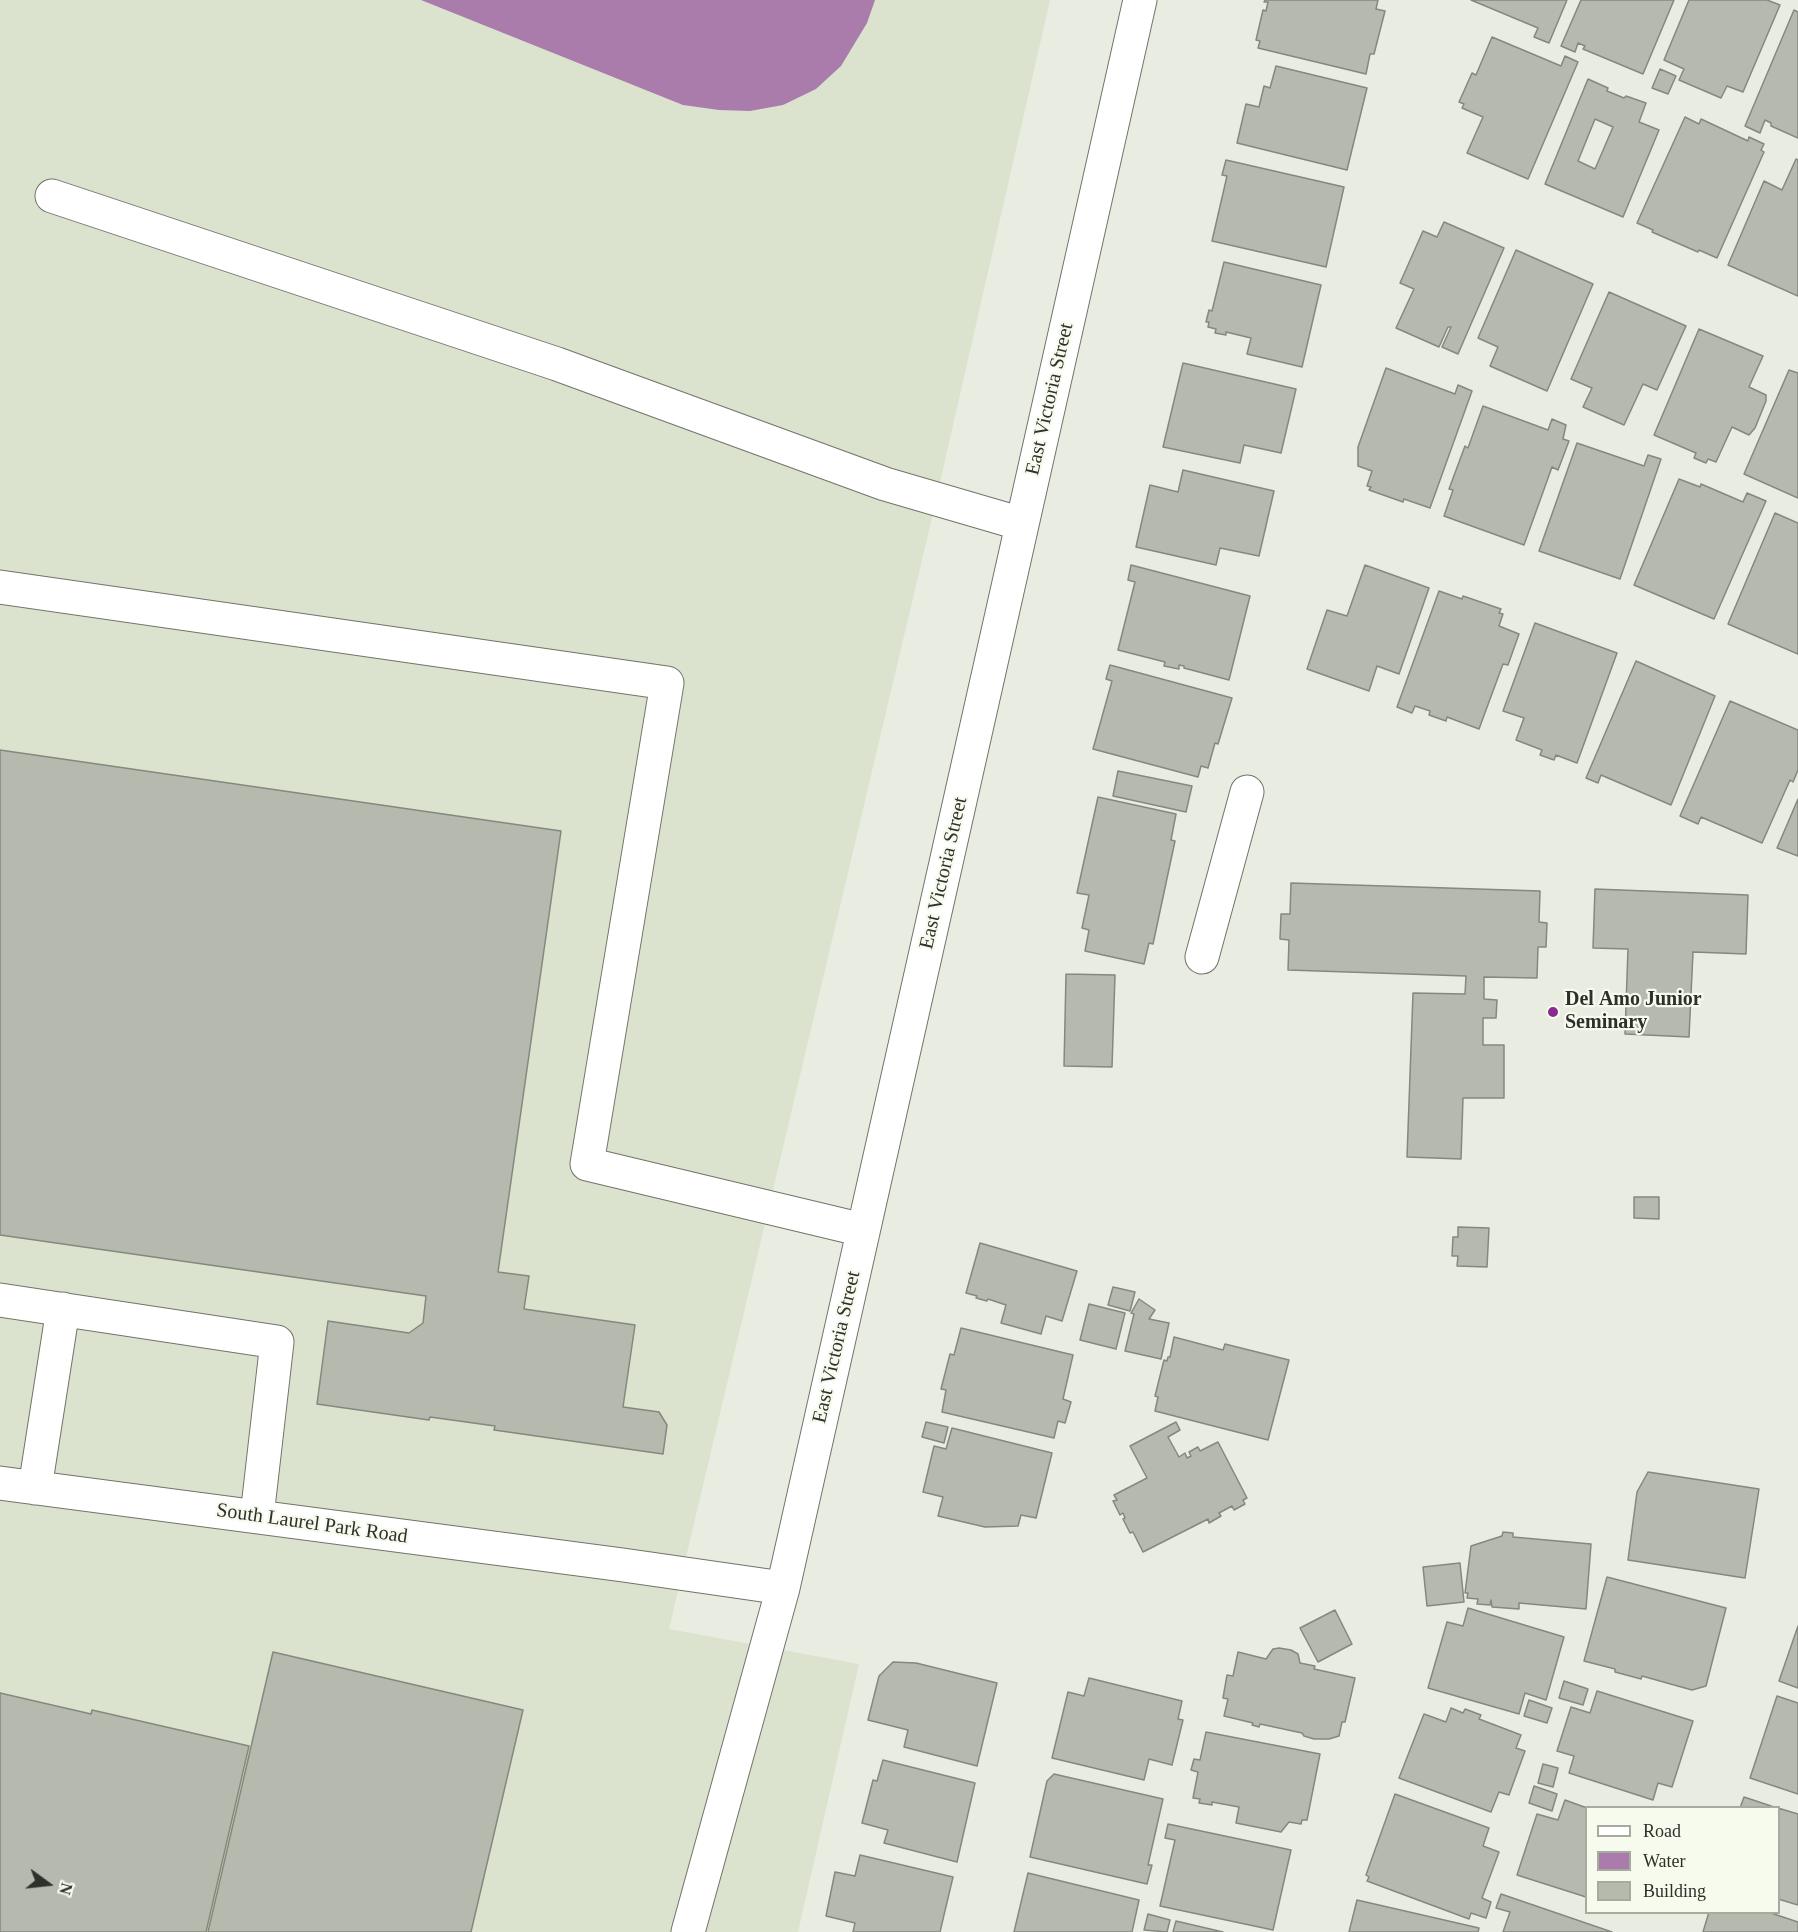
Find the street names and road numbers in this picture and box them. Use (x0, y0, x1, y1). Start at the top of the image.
street label: East Victoria Street (1021, 321, 1079, 477)
street label: East Victoria Street (915, 795, 973, 951)
street label: East Victoria Street (808, 1269, 866, 1425)
street label: South Laurel Park Road (215, 1499, 409, 1549)

